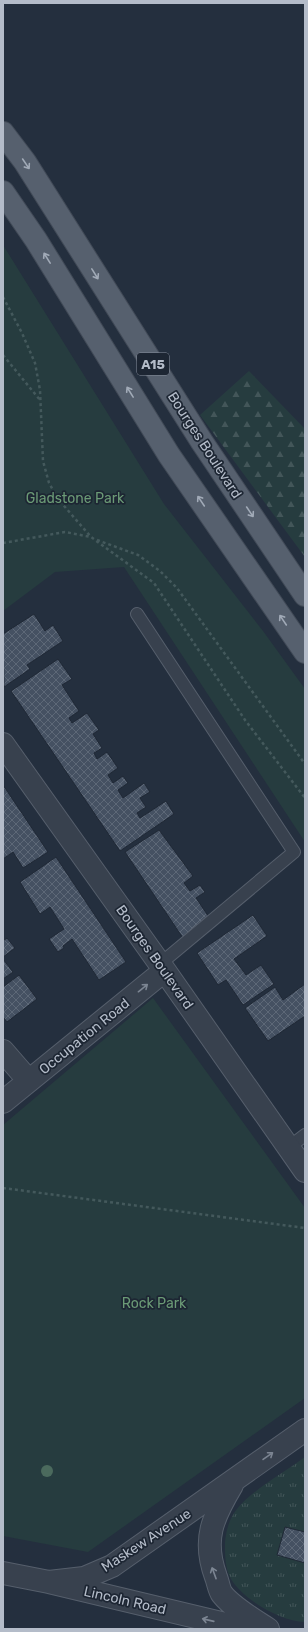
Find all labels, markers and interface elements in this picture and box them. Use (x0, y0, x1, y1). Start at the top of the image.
one-way arrow (22, 158, 30, 170)
one-way arrow (43, 252, 51, 264)
one-way arrow (92, 268, 100, 280)
road number: A15 (137, 353, 169, 375)
one-way arrow (126, 386, 134, 398)
street label: Bourges Boulevard (164, 389, 245, 502)
park label: Gladstone Park (26, 490, 125, 507)
one-way arrow (197, 496, 205, 507)
one-way arrow (245, 507, 254, 518)
one-way arrow (278, 614, 286, 626)
street label: Bourges Boulevard (112, 902, 197, 1013)
one-way arrow (138, 984, 149, 992)
street label: Occupation Road (36, 995, 133, 1078)
park label: Rock Park (122, 1295, 187, 1312)
one-way arrow (262, 1452, 273, 1460)
street label: Maskew Avenue (98, 1505, 194, 1576)
one-way arrow (210, 1567, 218, 1579)
street label: Lincoln Road (82, 1583, 168, 1618)
one-way arrow (202, 1616, 215, 1623)

